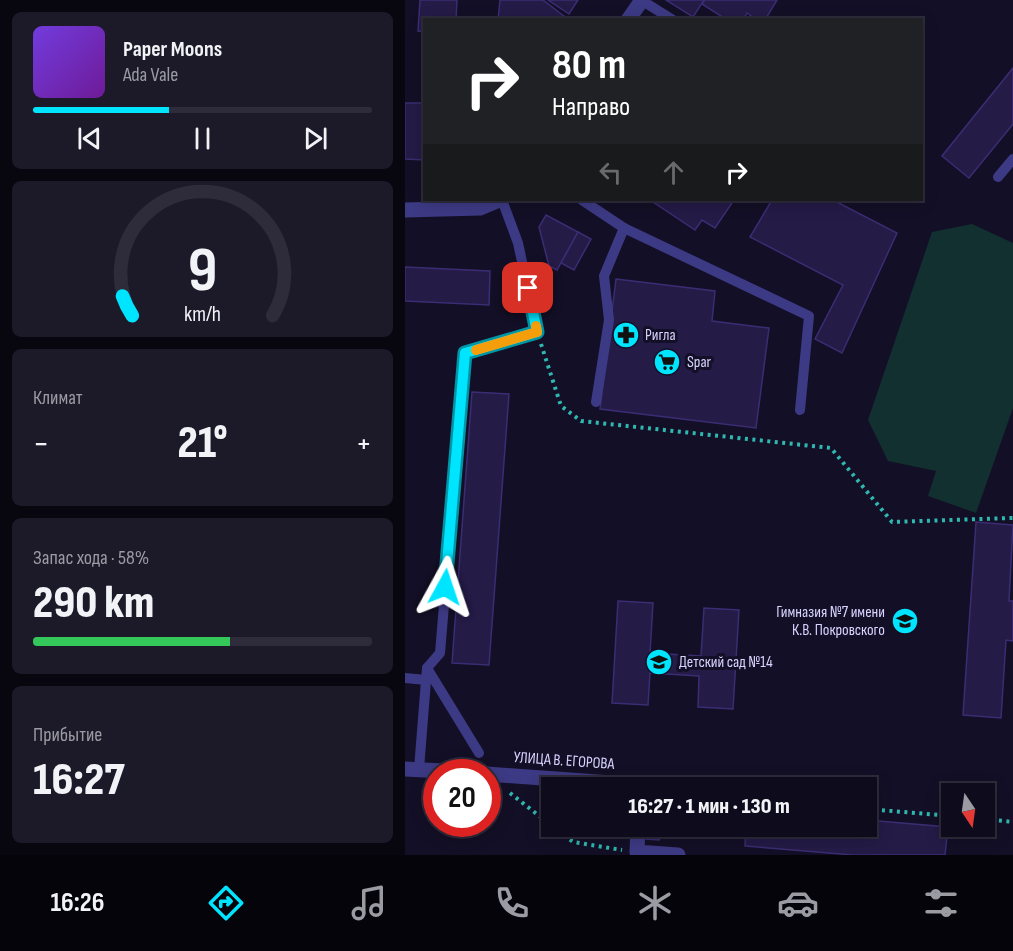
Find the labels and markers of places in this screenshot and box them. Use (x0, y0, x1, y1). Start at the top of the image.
pin (502, 262, 553, 313)
pharmacy icon: Ригла (611, 320, 641, 350)
place label: Ригла (645, 326, 676, 345)
supermarket icon: Spar (652, 347, 682, 377)
place label: Spar (687, 353, 712, 372)
place label: Гимназия №7 имени К.В. Покровского (776, 603, 885, 640)
school or university icon: Гимназия №7 имени К.В. Покровского (890, 606, 920, 636)
school or university icon: Детский сад №14 (644, 647, 674, 677)
place label: Детский сад №14 (679, 653, 773, 672)

